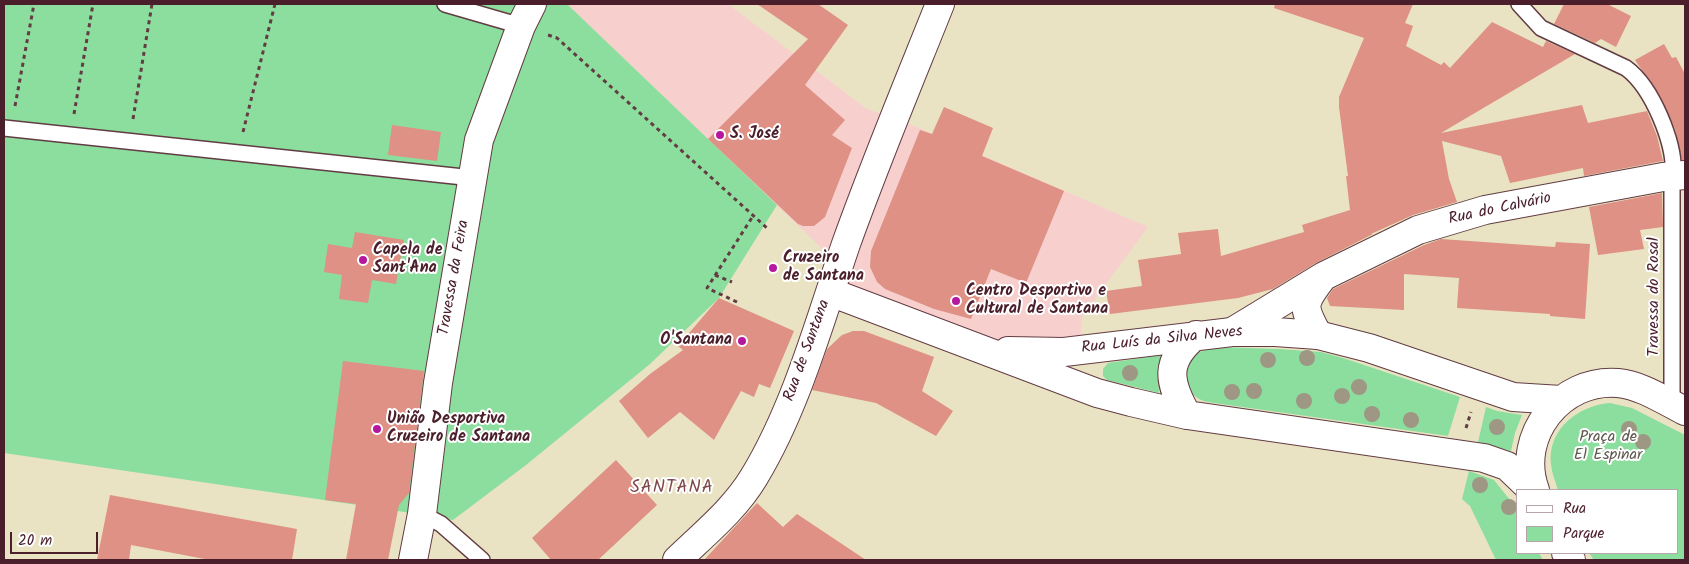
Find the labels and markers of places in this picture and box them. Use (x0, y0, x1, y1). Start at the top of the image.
place label: S. José (730, 125, 779, 145)
marker: S. José (714, 129, 726, 141)
place label: Capela de Sant'Ana (373, 241, 442, 279)
place label: Cruzeiro de Santana (783, 249, 864, 287)
marker: Capela de Sant'Ana (357, 254, 369, 266)
marker: Cruzeiro de Santana (767, 262, 779, 274)
place label: Centro Desportivo e Cultural de Santana (966, 282, 1108, 320)
marker: Centro Desportivo e Cultural de Santana (950, 295, 962, 307)
place label: O'Santana (660, 331, 732, 351)
marker: O'Santana (736, 335, 748, 347)
place label: União Desportiva Cruzeiro de Santana (387, 410, 530, 448)
marker: União Desportiva Cruzeiro de Santana (371, 423, 383, 435)

